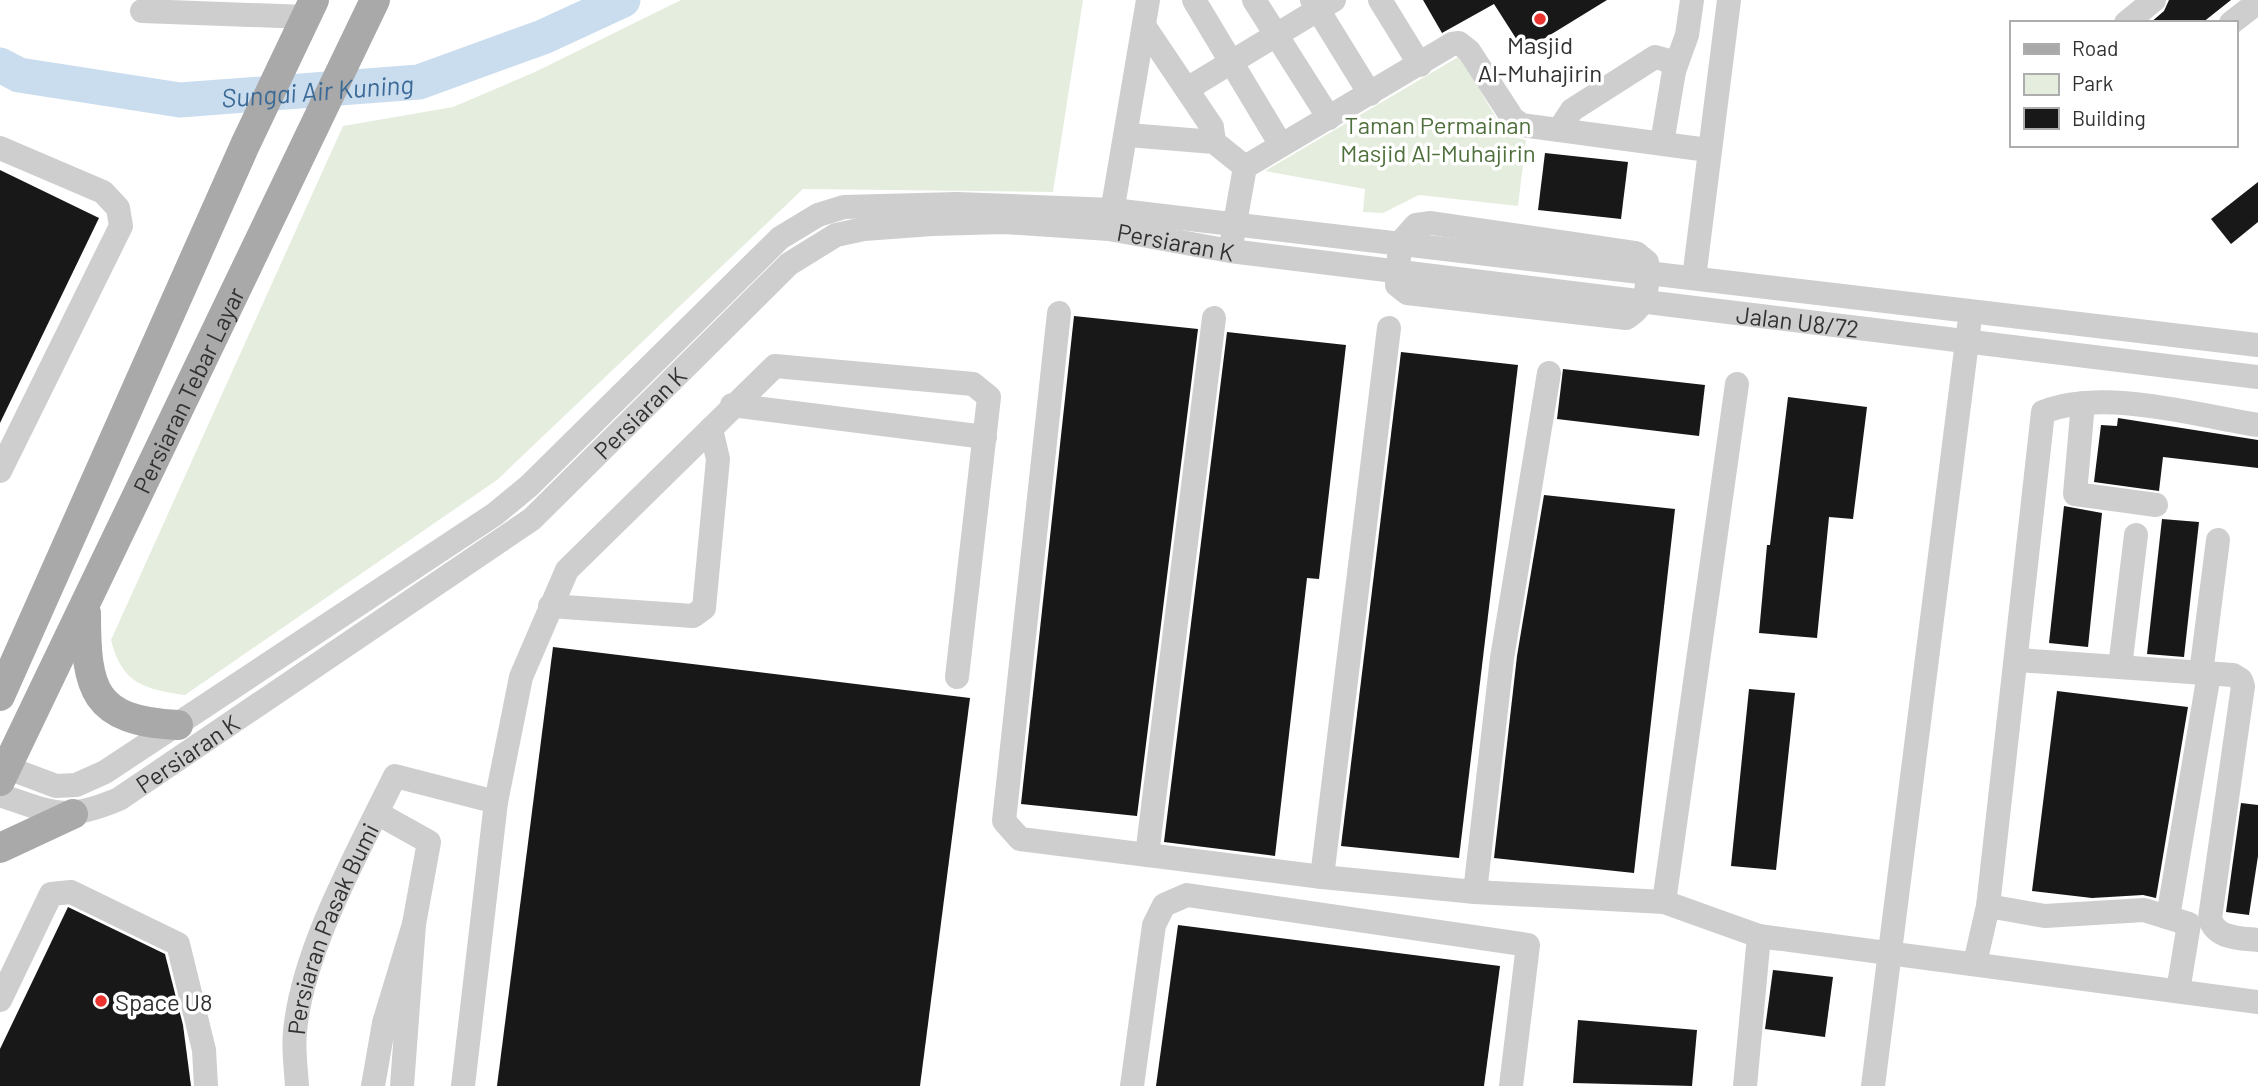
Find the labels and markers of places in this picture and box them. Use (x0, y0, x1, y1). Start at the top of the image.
marker: Masjid Al-Muhajirin (1532, 11, 1548, 27)
place label: Masjid Al-Muhajirin (1478, 30, 1602, 87)
place label: Space U8 (115, 987, 213, 1016)
marker: Space U8 (93, 993, 109, 1009)

